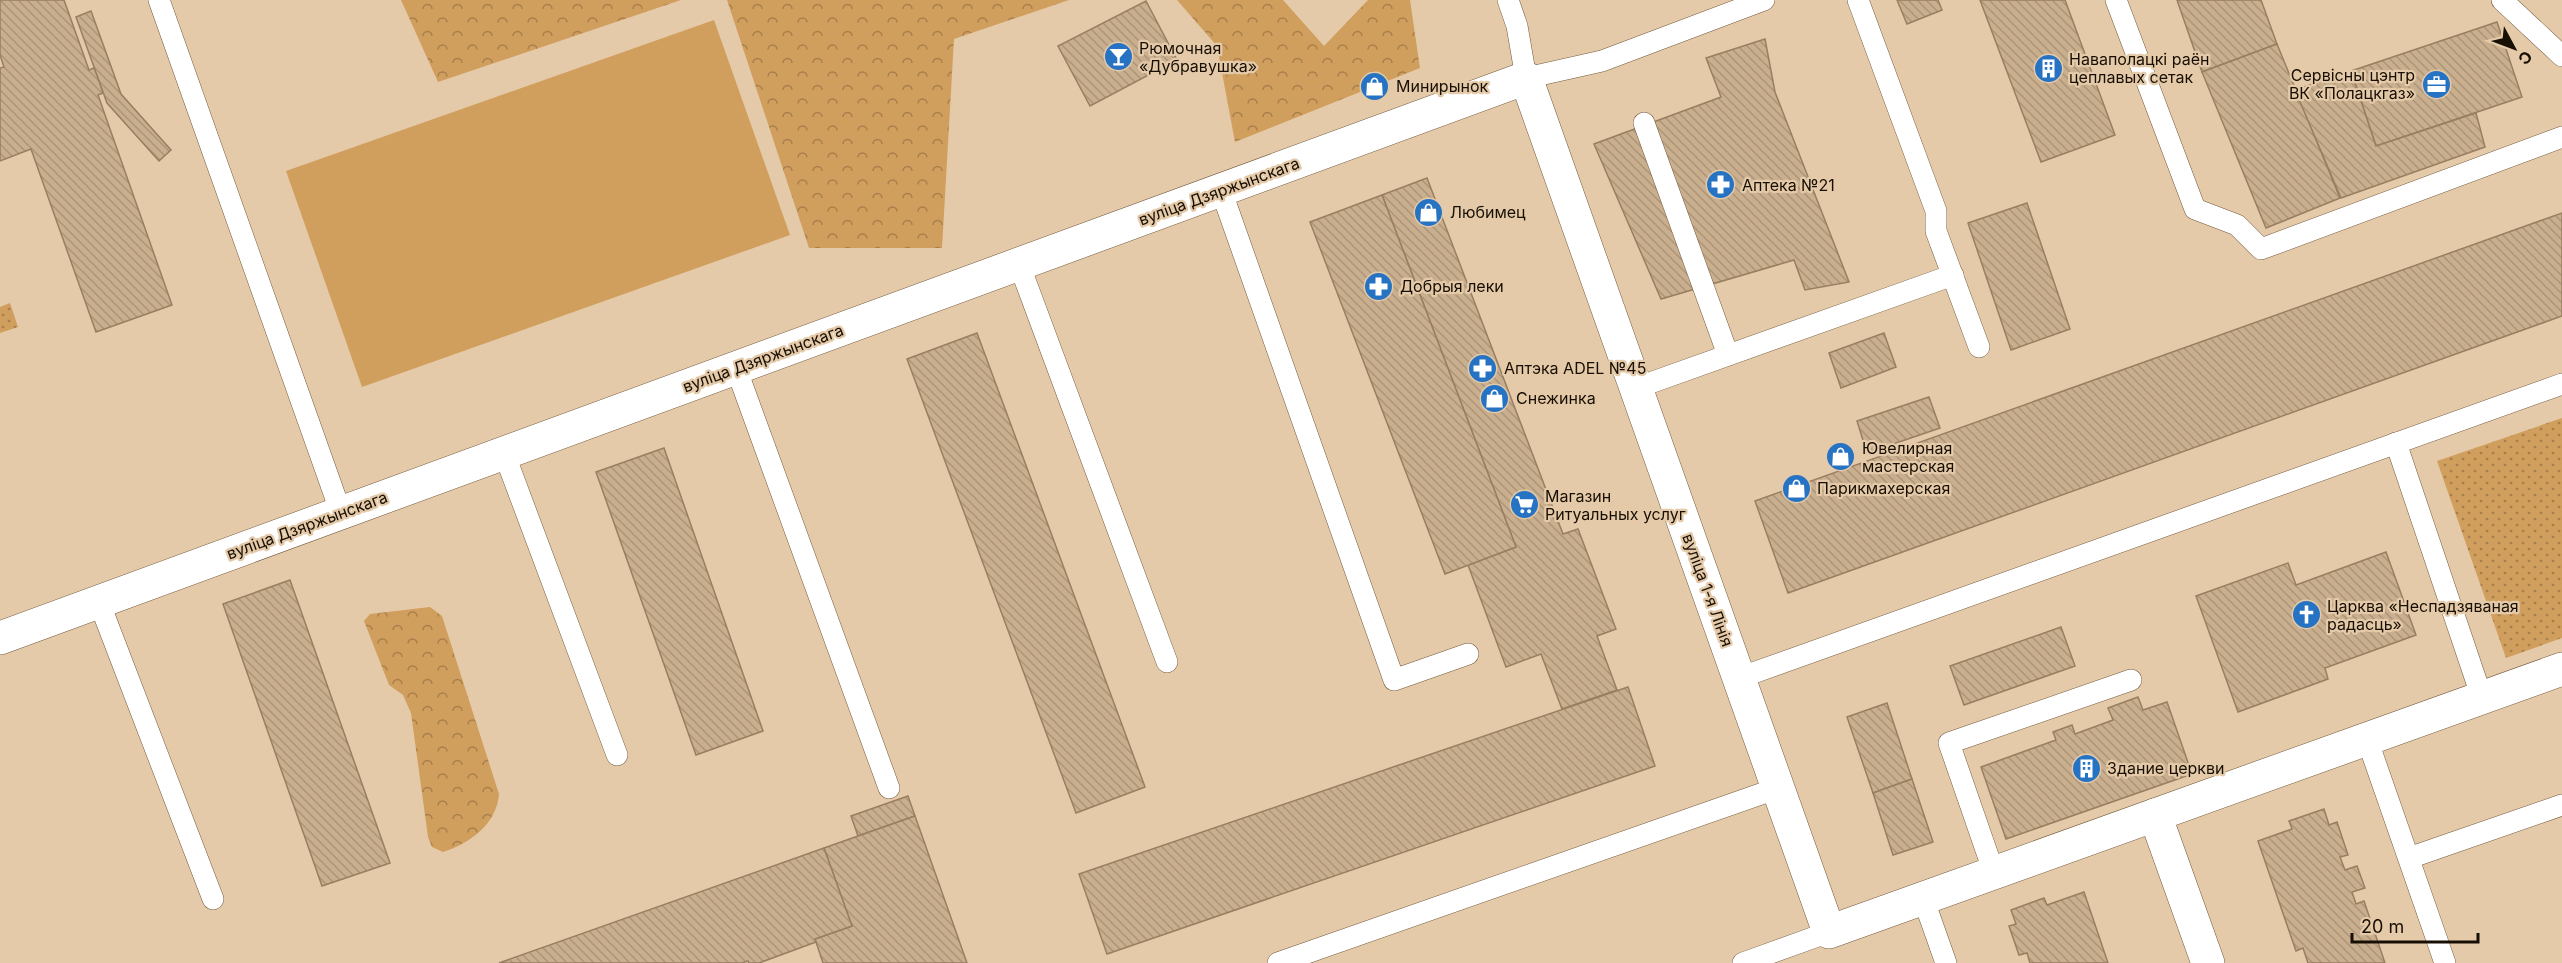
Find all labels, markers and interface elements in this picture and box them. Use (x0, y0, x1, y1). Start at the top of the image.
north arrow (2484, 18, 2544, 78)
place label: Рюмочная «Дубравушка» (1139, 38, 1257, 76)
bar icon: Рюмочная «Дубравушка» (1102, 41, 1134, 73)
text: С (2514, 47, 2537, 69)
place label: Наваполацкі раён цеплавых сетак (2069, 49, 2209, 87)
building icon: Наваполацкі раён цеплавых сетак (2032, 52, 2064, 84)
place label: Сервісны цэнтр ВК «Полацкгаз» (2289, 65, 2415, 103)
office icon: Сервісны цэнтр ВК «Полацкгаз» (2420, 68, 2452, 100)
shop icon: Минирынок (1359, 70, 1391, 102)
place label: Минирынок (1396, 76, 1488, 96)
street label: вуліца Дзяржынскага (1136, 153, 1302, 229)
pharmacy icon: Аптека №21 (1705, 169, 1737, 201)
place label: Аптека №21 (1742, 175, 1835, 195)
shop icon: Любимец (1413, 196, 1445, 228)
place label: Любимец (1450, 202, 1526, 222)
pharmacy icon: Добрыя леки (1363, 270, 1395, 302)
place label: Добрыя леки (1400, 276, 1504, 296)
street label: вуліца Дзяржынскага (680, 320, 846, 396)
pharmacy icon: Аптэка ADEL №45 (1467, 352, 1499, 384)
place label: Аптэка ADEL №45 (1504, 358, 1646, 378)
shop icon: Снежинка (1479, 382, 1511, 414)
place label: Снежинка (1516, 388, 1596, 408)
place label: Ювелирная мастерская (1862, 438, 1954, 476)
shop icon: Ювелирная мастерская (1825, 441, 1857, 473)
shop icon: Парикмахерская (1780, 472, 1812, 504)
place label: Парикмахерская (1817, 478, 1950, 498)
place label: Магазин Ритуальных услуг (1545, 486, 1686, 524)
street label: вуліца Дзяржынскага (224, 487, 390, 563)
supermarket icon: Магазин Ритуальных услуг (1508, 489, 1540, 521)
street label: вуліца 1-я Лінія (1678, 531, 1738, 649)
place label: Царква «Неспадзяваная радасць» (2327, 596, 2519, 634)
church icon: Царква «Неспадзяваная радасць» (2290, 599, 2322, 631)
building icon: Здание церкви (2070, 752, 2102, 784)
place label: Здание церкви (2107, 758, 2225, 778)
scale bar (2352, 906, 2478, 944)
text: 20 m (2361, 916, 2404, 937)

